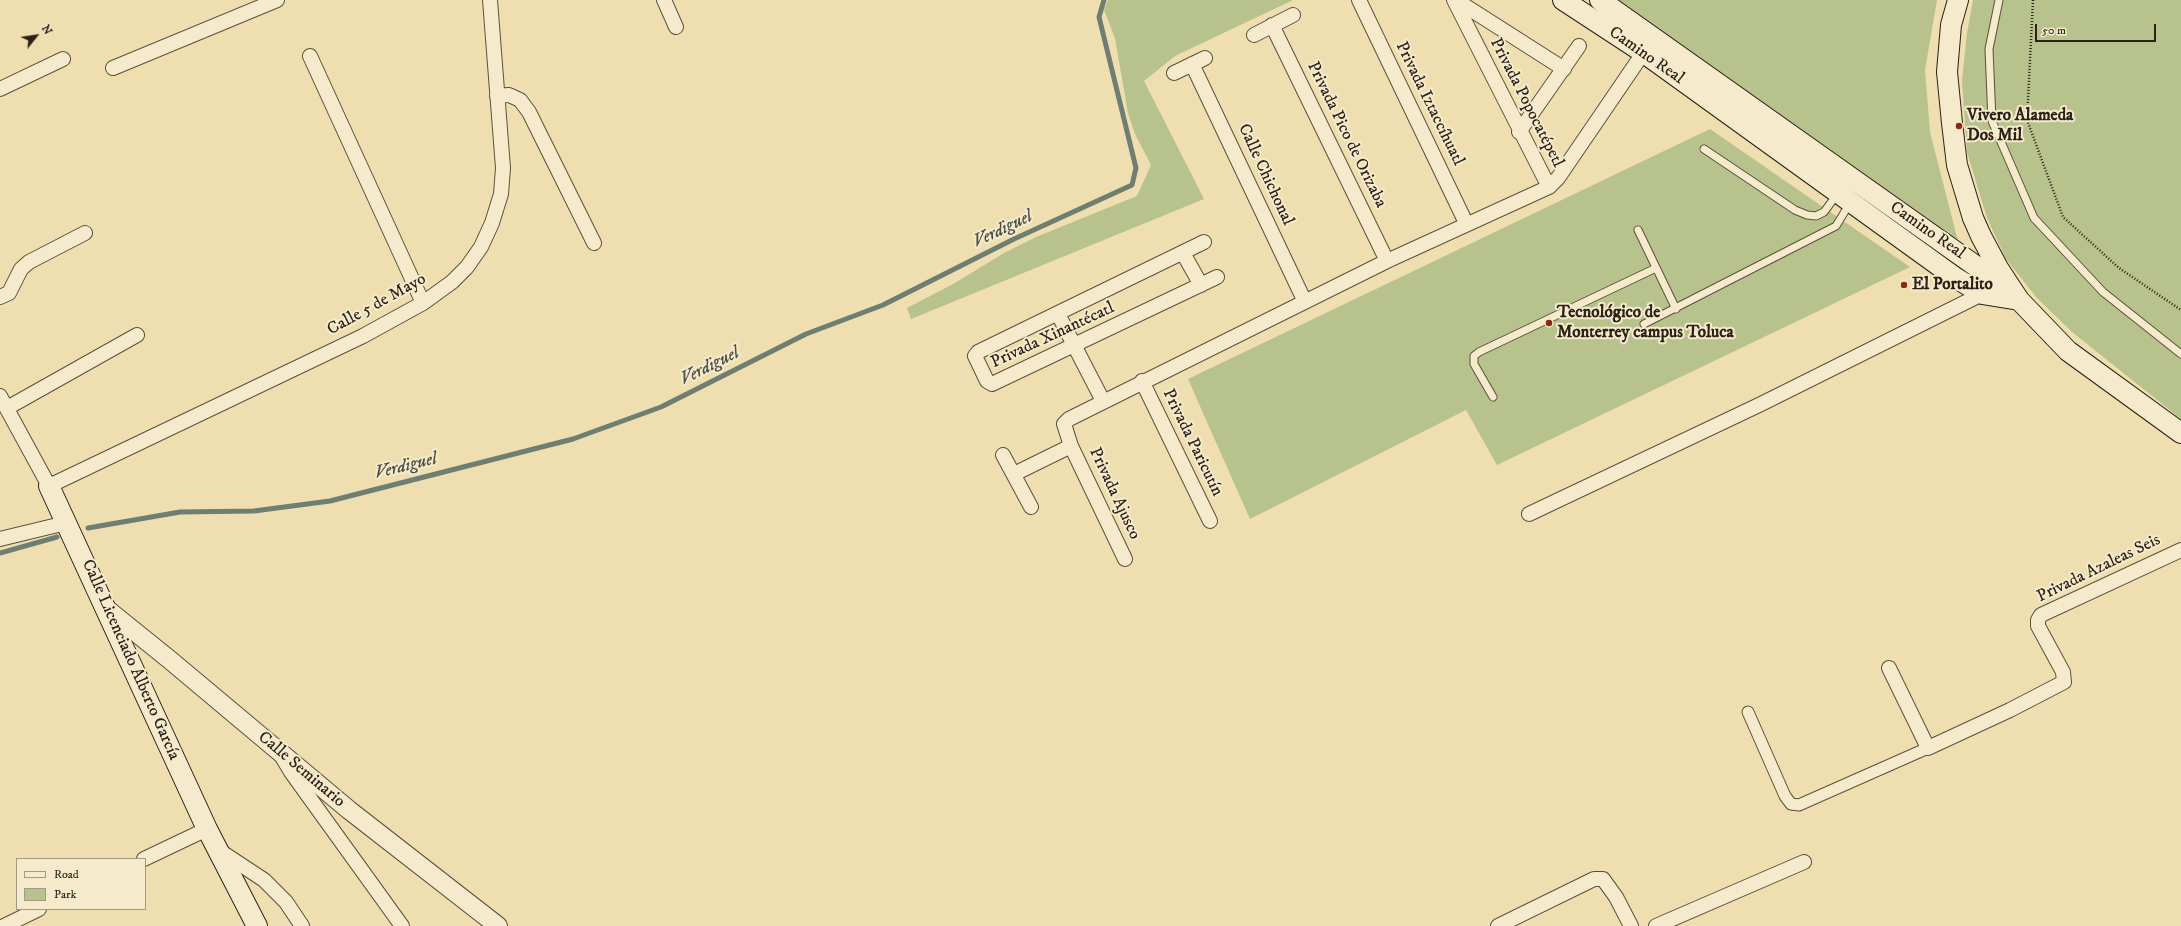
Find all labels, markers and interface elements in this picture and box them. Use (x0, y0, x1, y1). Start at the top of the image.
north arrow (16, 16, 56, 56)
scale bar (2037, 16, 2158, 42)
text: N (38, 23, 55, 37)
street label: Camino Real (1605, 23, 1687, 89)
text: 50 m (2042, 23, 2066, 38)
street label: Privada Popocatépetl (1485, 35, 1567, 171)
street label: Privada Iztaccíhuatl (1390, 39, 1468, 169)
street label: Privada Pico de Orizaba (1302, 59, 1390, 211)
place label: Vivero Alameda Dos Mil (1967, 106, 2073, 146)
street label: Calle Chichonal (1233, 121, 1297, 229)
marker: Vivero Alameda Dos Mil (1954, 121, 1964, 131)
street label: Camino Real (1886, 198, 1968, 264)
water label: Verdiguel (970, 206, 1036, 254)
street label: Calle 5 de Mayo (324, 270, 430, 340)
place label: El Portalito (1912, 275, 1993, 295)
marker: El Portalito (1899, 280, 1909, 290)
street label: Privada Xinantécatl (988, 298, 1118, 374)
place label: Tecnológico de Monterrey campus Toluca (1557, 303, 1734, 343)
marker: Tecnológico de Monterrey campus Toluca (1544, 318, 1554, 328)
water label: Verdiguel (677, 343, 743, 391)
street label: Privada Paricutín (1157, 386, 1227, 500)
street label: Privada Ajusco (1084, 445, 1144, 543)
water label: Verdiguel (372, 449, 440, 485)
street label: Privada Azaleas Seis (2034, 530, 2164, 608)
street label: Calle Licenciado Alberto García (76, 557, 184, 763)
street label: Calle Seminario (253, 728, 349, 812)
legend (16, 858, 146, 910)
text: Road (54, 867, 79, 882)
text: Park (54, 887, 76, 902)

